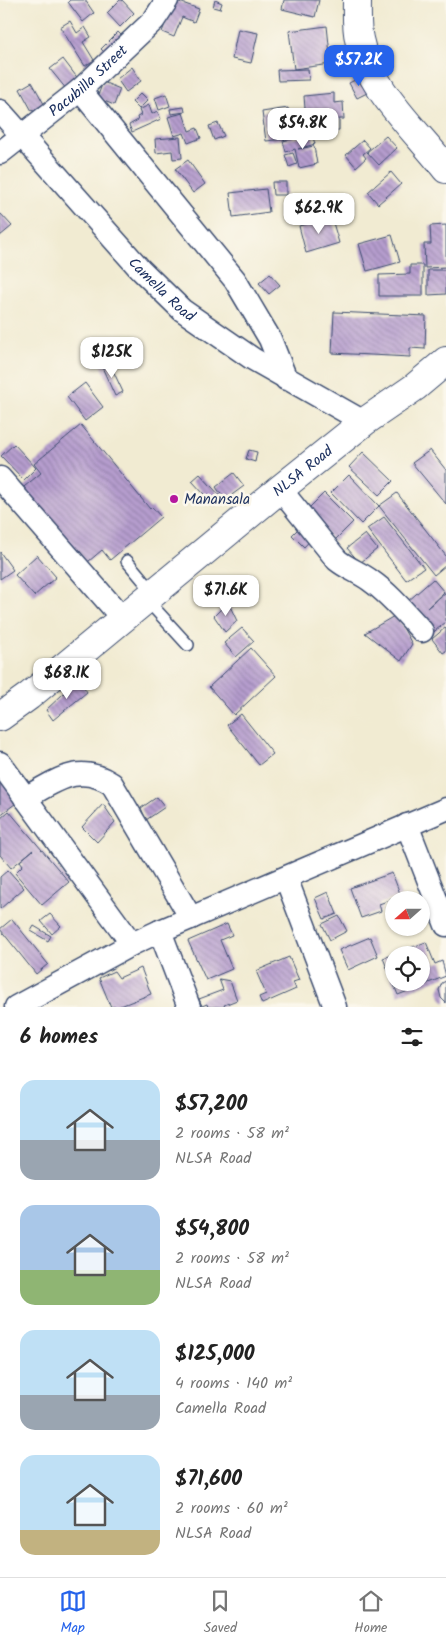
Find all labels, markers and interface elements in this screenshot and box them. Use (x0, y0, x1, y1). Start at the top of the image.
street label: Pacubilla Street (44, 39, 134, 123)
pin: $57.2K (318, 44, 400, 87)
text: $57.2K (335, 48, 383, 73)
pin: $54.8K (262, 108, 344, 150)
text: $54.8K (278, 111, 328, 136)
pin: $62.9K (278, 192, 360, 235)
text: $62.9K (295, 196, 344, 221)
street label: Camella Road (122, 252, 200, 329)
pin: $125K (77, 336, 147, 379)
text: $125K (91, 340, 133, 365)
street label: NLSA Road (268, 440, 339, 503)
place label: Manansala (184, 488, 250, 512)
marker: Manansala (168, 493, 180, 505)
pin: $71.6K (185, 574, 267, 617)
text: $71.6K (204, 578, 248, 603)
pin: $68.1K (26, 658, 108, 700)
text: $68.1K (44, 661, 90, 686)
north arrow (385, 891, 430, 936)
map controls (385, 891, 430, 991)
button: locate (385, 946, 430, 991)
text: 6 homes (20, 1021, 98, 1054)
icon: filters (398, 1023, 426, 1051)
text: $57,200 (175, 1088, 247, 1121)
icon: home (60, 1100, 120, 1160)
text: 2 rooms · 58 m² (175, 1121, 289, 1146)
text: NLSA Road (175, 1146, 251, 1171)
text: $54,800 (175, 1213, 249, 1246)
icon: home (60, 1225, 120, 1285)
text: 2 rooms · 58 m² (175, 1246, 289, 1271)
text: NLSA Road (175, 1271, 251, 1296)
text: $125,000 (175, 1338, 254, 1371)
icon: home (60, 1350, 120, 1410)
text: 4 rooms · 140 m² (175, 1371, 292, 1396)
text: Camella Road (175, 1396, 266, 1421)
text: $71,600 (175, 1463, 242, 1496)
icon: home (60, 1475, 120, 1535)
text: 2 rooms · 60 m² (175, 1496, 288, 1521)
text: NLSA Road (175, 1521, 251, 1546)
tab: Map (59, 1587, 87, 1639)
tab: Saved (204, 1587, 237, 1639)
tab: Home (354, 1587, 387, 1639)

